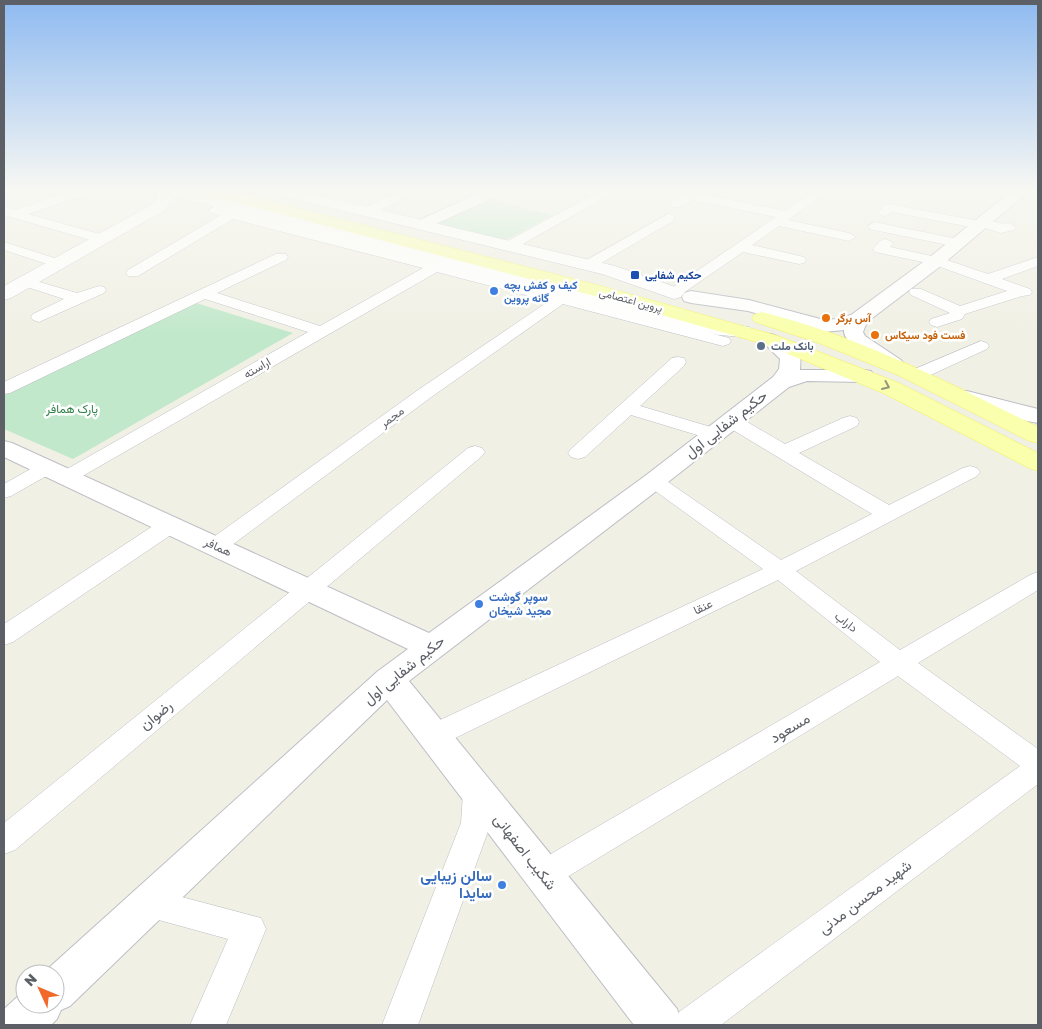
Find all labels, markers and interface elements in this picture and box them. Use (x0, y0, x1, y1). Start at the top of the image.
place label: حکیم شفایی (645, 268, 702, 283)
marker: حکیم شفایی (629, 269, 641, 281)
place label: کیف و کفش بچه گانه پروین (504, 278, 578, 306)
marker: کیف و کفش بچه گانه پروین (488, 285, 500, 297)
street label: پروین اعتصامی (598, 285, 664, 316)
place label: آس برگر (835, 311, 872, 325)
marker: آس برگر (820, 312, 832, 324)
place label: فست فود سیکاس (885, 328, 965, 342)
marker: فست فود سیکاس (869, 329, 881, 341)
place label: بانک ملت (771, 339, 814, 353)
marker: بانک ملت (755, 340, 767, 352)
street label: اراسته (240, 354, 274, 382)
one-way arrow (881, 379, 890, 390)
street label: حکیم شفایی اول (681, 385, 771, 463)
park label: پارک همافر (45, 401, 98, 417)
street label: مجمر (376, 403, 407, 432)
street label: همافر (201, 533, 234, 560)
place label: سوپر گوشت مجید شیخان (489, 589, 552, 618)
street label: عنقا (691, 596, 715, 618)
marker: سوپر گوشت مجید شیخان (473, 598, 485, 610)
street label: داراب (831, 608, 861, 636)
street label: حکیم شفایی اول (359, 631, 449, 709)
street label: رضوان (135, 696, 176, 734)
street label: مسعود (766, 708, 813, 747)
street label: شکیب اصفهانی (489, 810, 561, 894)
street label: شهید محسن مدنی (814, 855, 916, 939)
place label: سالن زیبایی سایدا (420, 866, 492, 902)
marker: سالن زیبایی سایدا (496, 879, 508, 891)
north arrow (15, 964, 65, 1014)
text: N (20, 970, 40, 989)

